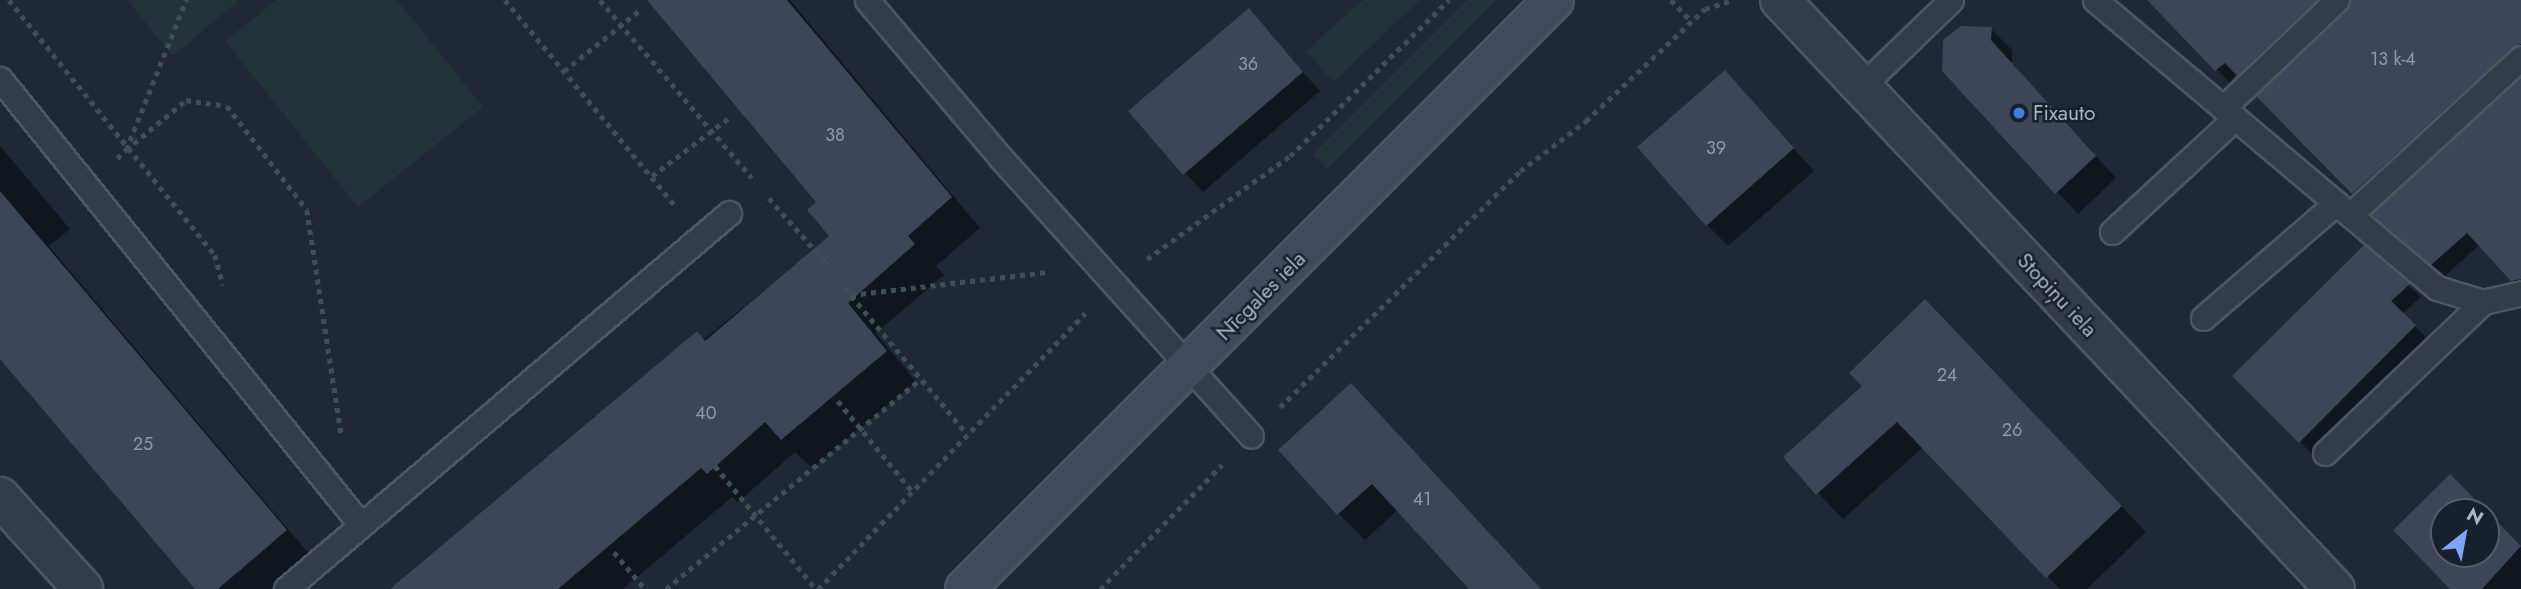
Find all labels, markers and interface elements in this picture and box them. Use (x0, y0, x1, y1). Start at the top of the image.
house number: 13 k-4 (2370, 48, 2416, 70)
house number: 36 (1238, 53, 1258, 75)
place label: Fixauto (2033, 100, 2095, 126)
marker: Fixauto (2011, 105, 2027, 121)
house number: 38 (825, 124, 845, 146)
house number: 39 (1706, 137, 1726, 159)
street label: Nīcgales iela (1211, 246, 1311, 346)
street label: Stopiņu iela (2012, 248, 2102, 342)
house number: 24 (1937, 364, 1957, 386)
house number: 40 (695, 402, 717, 424)
house number: 26 (2002, 419, 2022, 441)
house number: 25 (133, 433, 153, 455)
house number: 41 (1413, 488, 1431, 510)
north arrow (2430, 498, 2500, 568)
text: N (2462, 501, 2488, 532)

